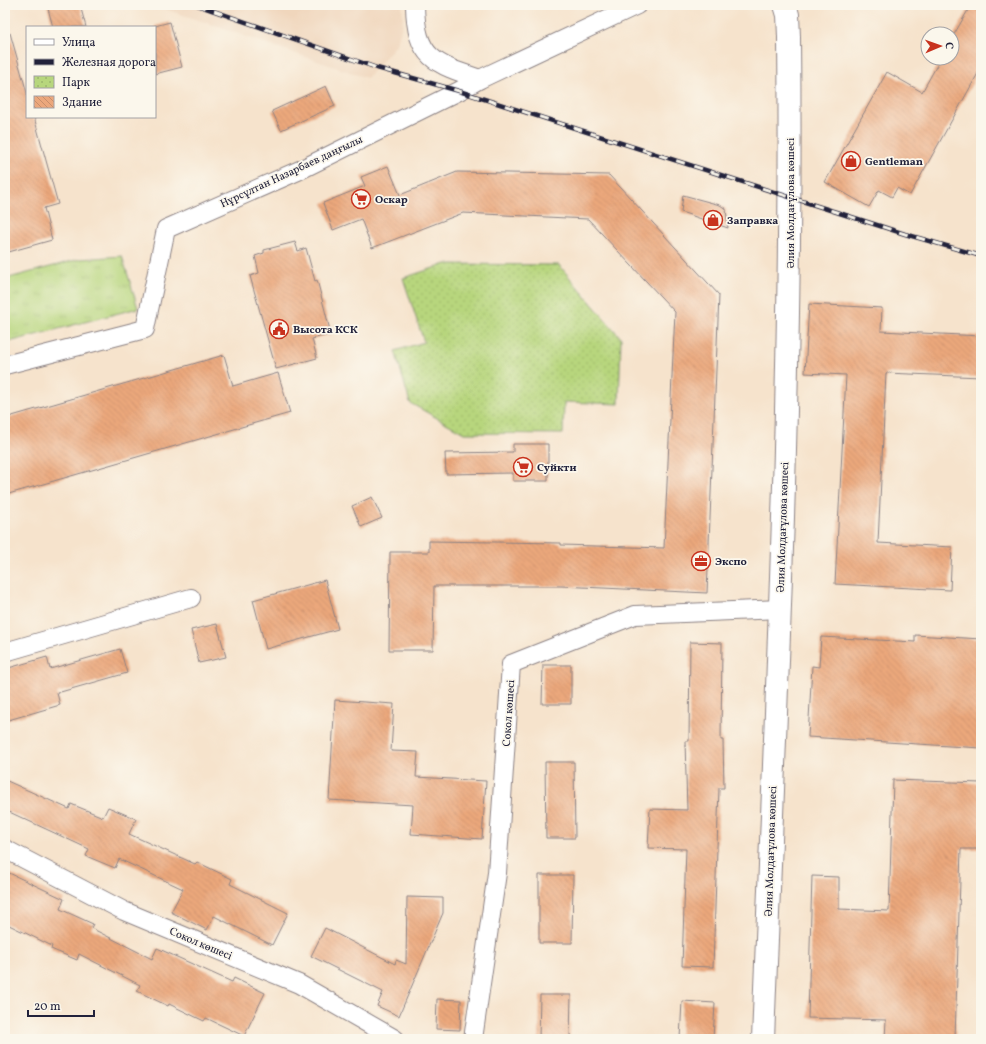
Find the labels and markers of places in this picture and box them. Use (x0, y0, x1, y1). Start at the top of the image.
shop icon: Gentleman (840, 150, 862, 172)
place label: Gentleman (865, 155, 923, 170)
supermarket icon: Оскар (350, 188, 372, 210)
place label: Оскар (375, 193, 408, 208)
shop icon: Заправка (702, 209, 724, 231)
place label: Заправка (727, 214, 778, 229)
public building icon: Высота КСК (268, 318, 290, 340)
place label: Высота КСК (293, 323, 358, 338)
supermarket icon: Суйкти (512, 456, 534, 478)
place label: Суйкти (537, 461, 577, 476)
office icon: Экспо (690, 550, 712, 572)
place label: Экспо (715, 555, 747, 570)

